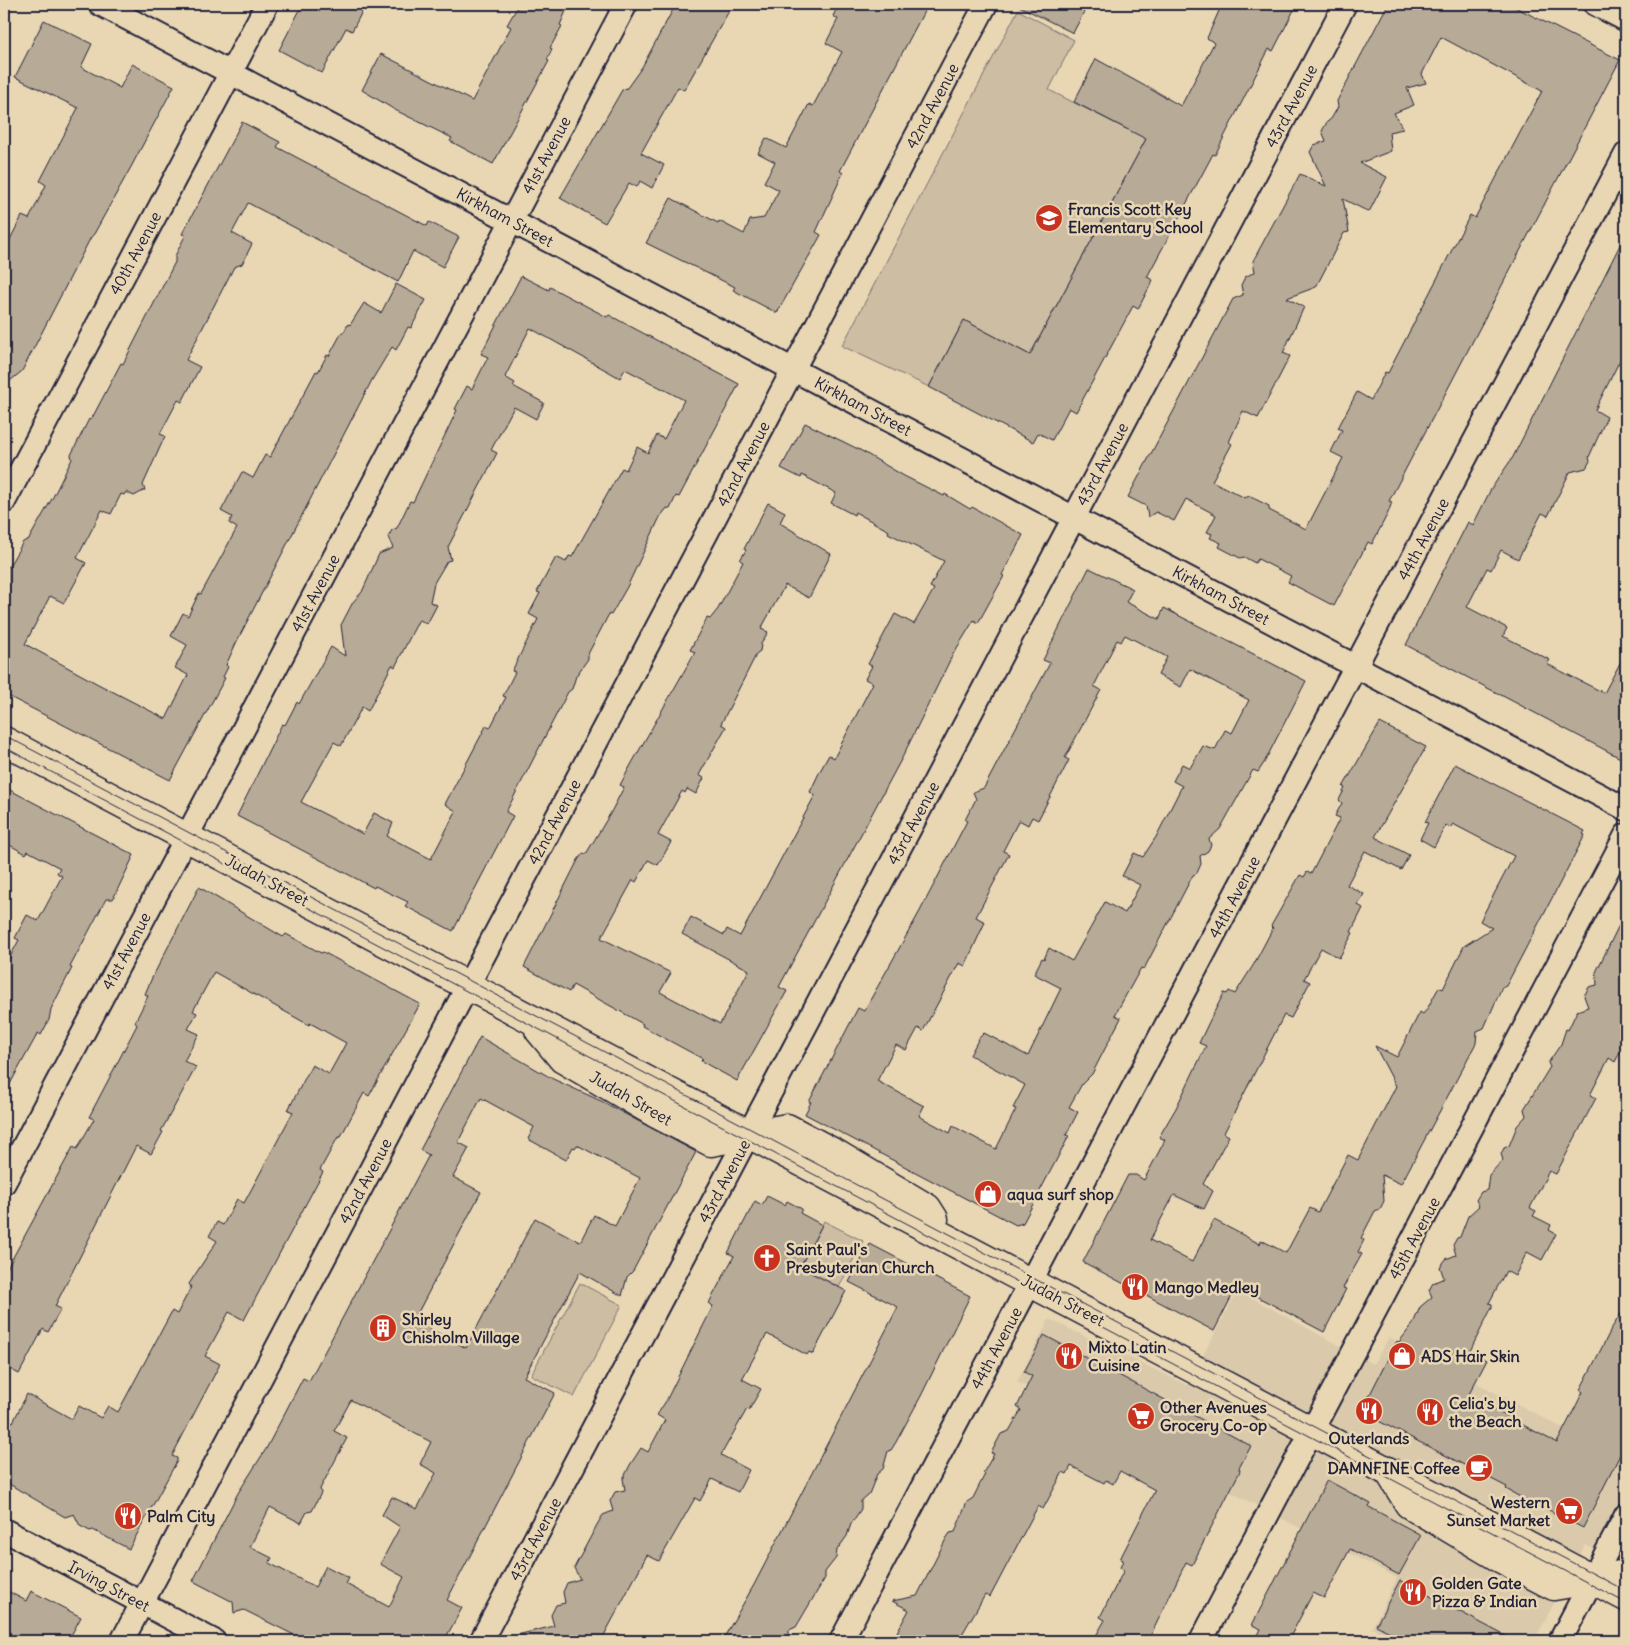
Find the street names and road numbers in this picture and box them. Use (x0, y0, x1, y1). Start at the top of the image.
street label: 42nd Avenue (901, 60, 963, 152)
street label: 43rd Avenue (1261, 61, 1321, 151)
street label: 41st Avenue (517, 113, 575, 197)
street label: Kirkham Street (453, 183, 557, 251)
street label: 40th Avenue (105, 208, 165, 298)
street label: Kirkham Street (811, 372, 915, 440)
street label: 42nd Avenue (712, 418, 774, 510)
street label: 43rd Avenue (1072, 419, 1132, 509)
street label: 44th Avenue (1393, 494, 1453, 584)
street label: 41st Avenue (286, 551, 344, 635)
street label: Kirkham Street (1169, 561, 1273, 629)
street label: 42nd Avenue (523, 776, 585, 868)
street label: 43rd Avenue (883, 778, 943, 868)
street label: Judah Street (222, 850, 313, 911)
street label: 44th Avenue (1204, 852, 1264, 942)
street label: 41st Avenue (97, 909, 155, 993)
street label: Judah Street (586, 1066, 676, 1130)
street label: 42nd Avenue (334, 1135, 396, 1227)
street label: 43rd Avenue (694, 1136, 754, 1226)
street label: 45th Avenue (1384, 1193, 1444, 1283)
street label: Judah Street (1018, 1270, 1109, 1331)
street label: 44th Avenue (966, 1303, 1026, 1393)
street label: 43rd Avenue (505, 1494, 565, 1584)
street label: Irving Street (65, 1556, 154, 1616)

